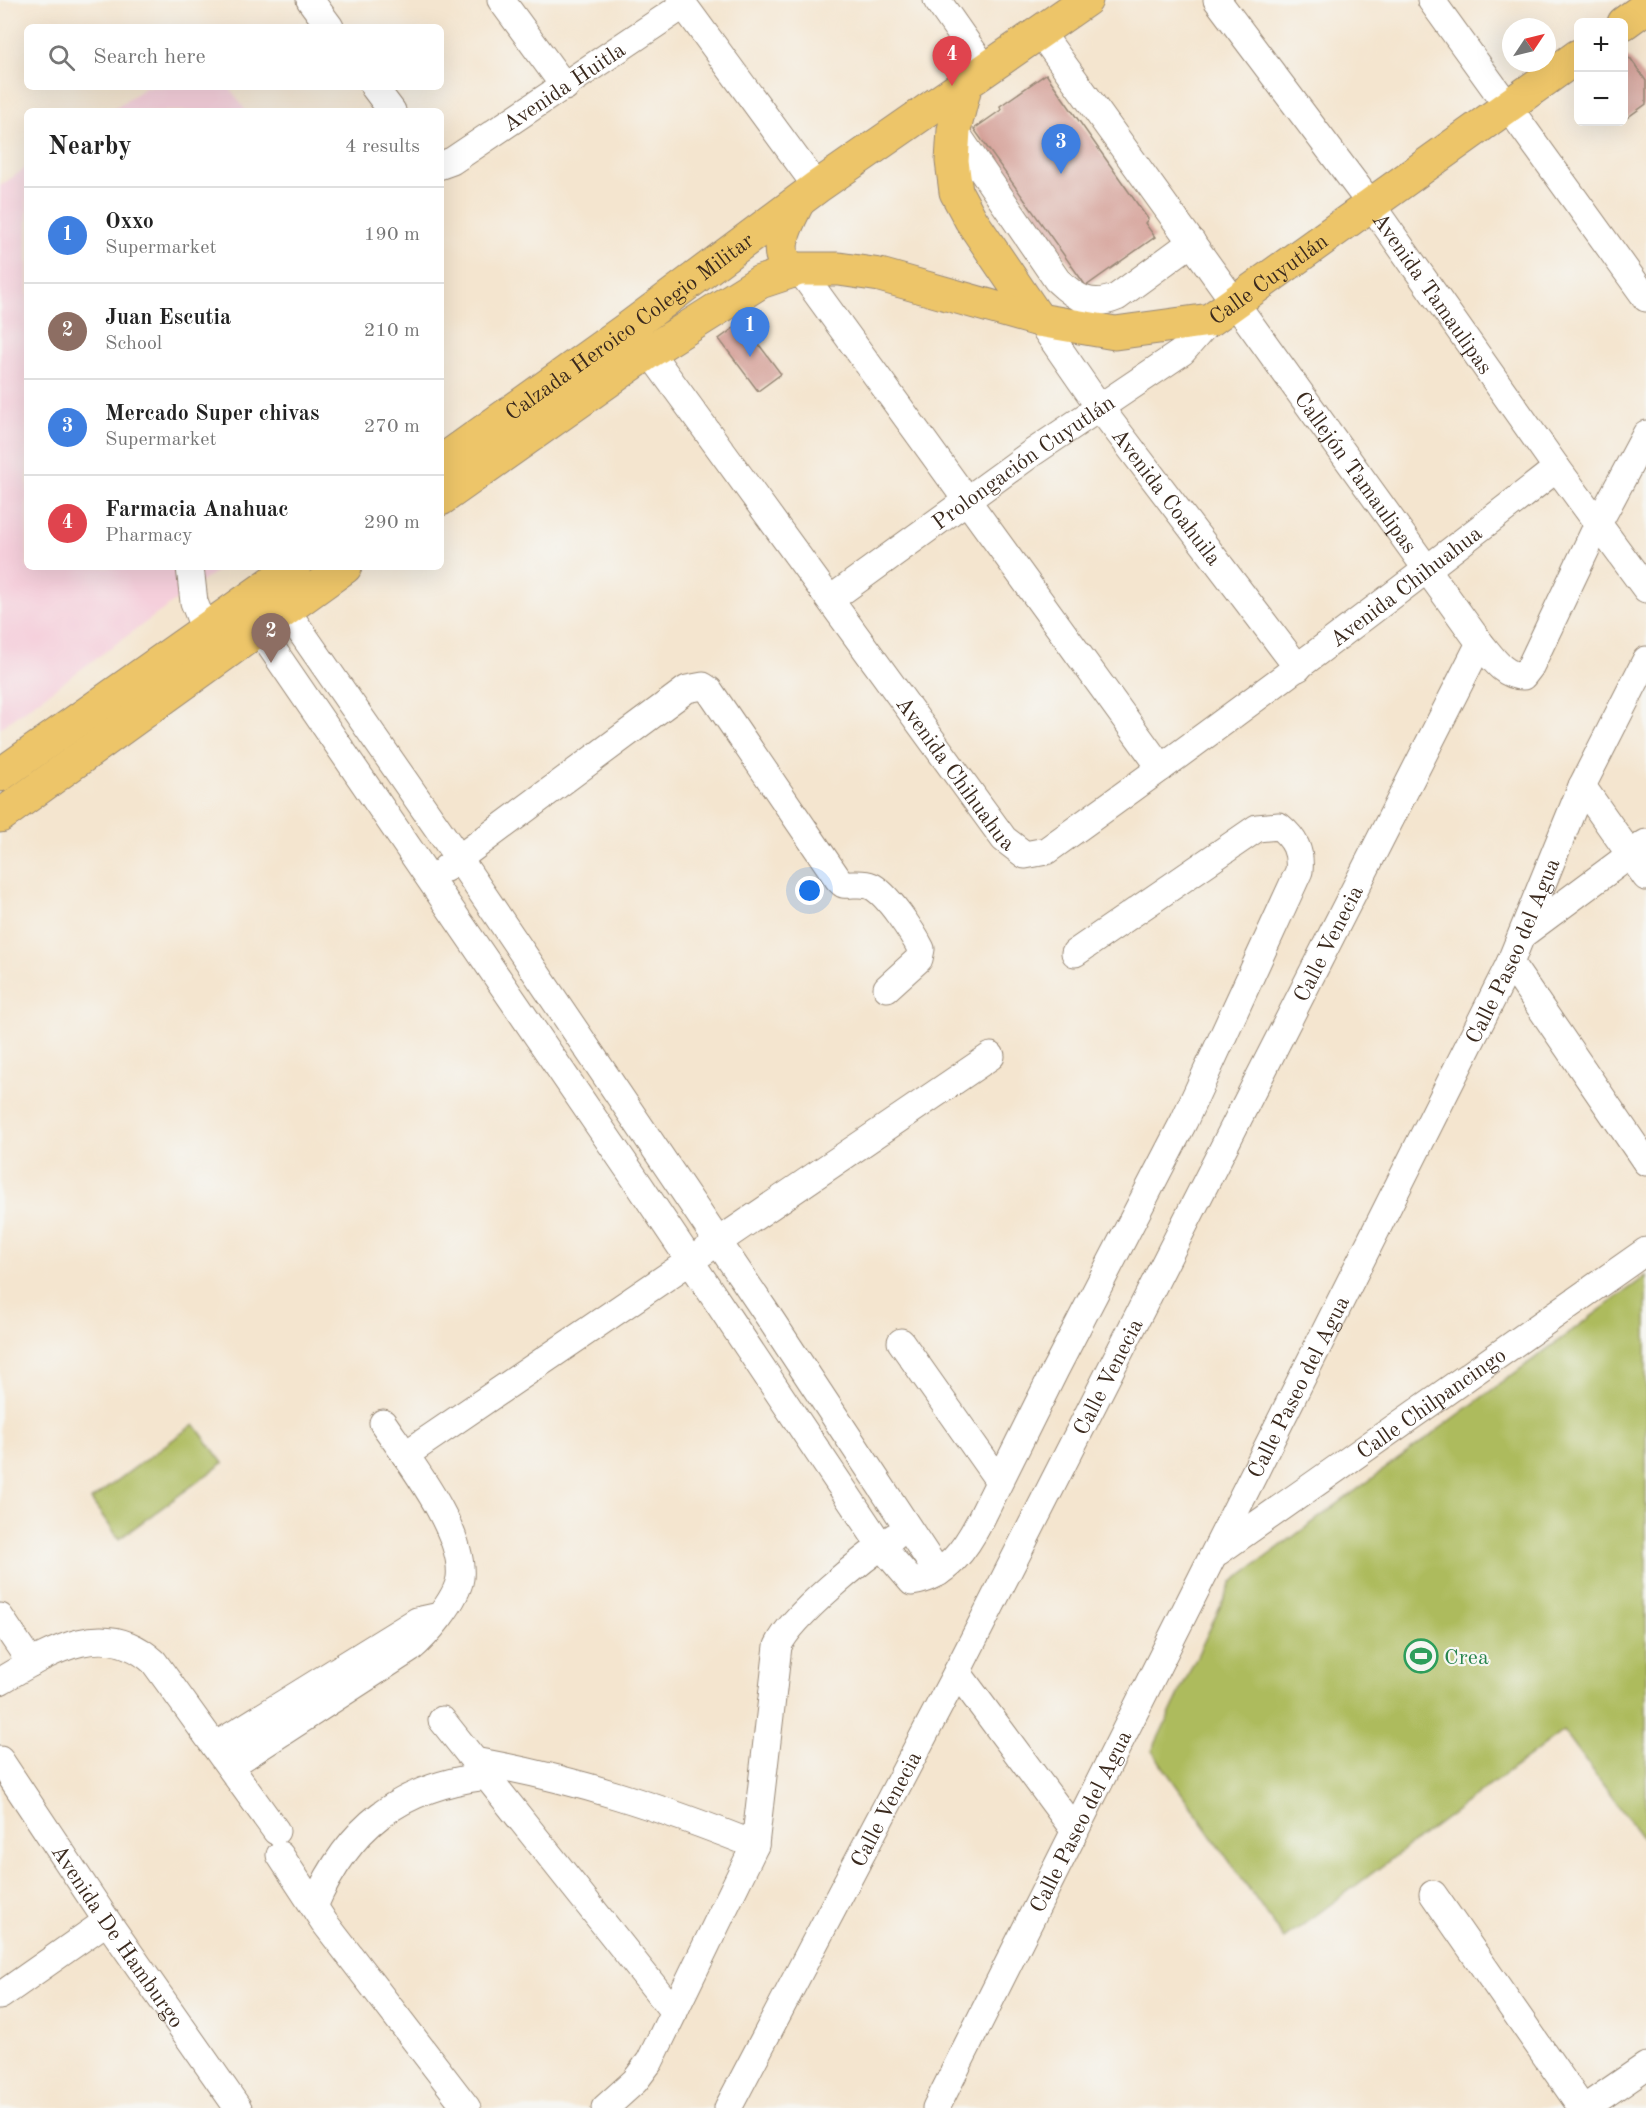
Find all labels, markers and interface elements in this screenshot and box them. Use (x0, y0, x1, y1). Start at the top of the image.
north arrow (1502, 18, 1556, 72)
map controls (1574, 18, 1628, 126)
button: + (1574, 18, 1628, 72)
search box (24, 24, 444, 90)
pin: 4 (932, 36, 972, 86)
street label: Avenida Huitla (499, 39, 630, 136)
icon: search (45, 41, 78, 74)
text: Search here (93, 46, 206, 68)
button: − (1574, 72, 1628, 126)
pin: 3 (1042, 124, 1080, 174)
text: Nearby (48, 134, 132, 160)
text: 4 results (345, 137, 420, 157)
street label: Avenida Tamaulipas (1367, 209, 1496, 379)
text: Oxxo (105, 211, 154, 233)
text: 1 (62, 225, 73, 245)
text: 190 m (364, 225, 420, 245)
street label: Calzada Heroico Colegio Militar (502, 230, 758, 425)
street label: Calle Cuyutlán (1206, 230, 1333, 330)
text: Supermarket (105, 238, 216, 258)
text: Juan Escutia (105, 307, 231, 329)
pin: 1 (730, 308, 770, 357)
text: 2 (62, 321, 73, 341)
text: 210 m (364, 321, 420, 341)
text: School (105, 334, 162, 354)
street label: Callejón Tamaulipas (1290, 388, 1420, 558)
street label: Prolongación Cuyutlán (929, 392, 1119, 535)
text: Mercado Super chivas (105, 403, 319, 425)
text: 3 (62, 417, 73, 437)
text: 270 m (364, 417, 420, 437)
street label: Avenida Coahuila (1107, 425, 1225, 570)
text: Supermarket (105, 430, 216, 450)
text: Farmacia Anahuac (105, 499, 289, 521)
text: 4 (62, 513, 73, 533)
text: 290 m (364, 513, 420, 533)
street label: Avenida Chihuahua (1327, 522, 1487, 652)
text: Pharmacy (105, 526, 193, 546)
pin: 2 (252, 614, 290, 663)
street label: Avenida Chihuahua (891, 693, 1018, 856)
street label: Calle Paseo del Agua (1462, 855, 1564, 1048)
your location (795, 876, 824, 905)
street label: Calle Venecia (1291, 882, 1368, 1006)
street label: Calle Paseo del Agua (1245, 1293, 1354, 1482)
street label: Calle Venecia (1070, 1316, 1148, 1439)
street label: Calle Chilpancingo (1353, 1344, 1510, 1464)
sports icon: Crea (1403, 1638, 1439, 1674)
place label: Crea (1444, 1647, 1489, 1669)
street label: Calle Paseo del Agua (1027, 1727, 1136, 1917)
street label: Calle Venecia (848, 1748, 926, 1871)
street label: Avenida De Hamburgo (47, 1841, 187, 2032)

